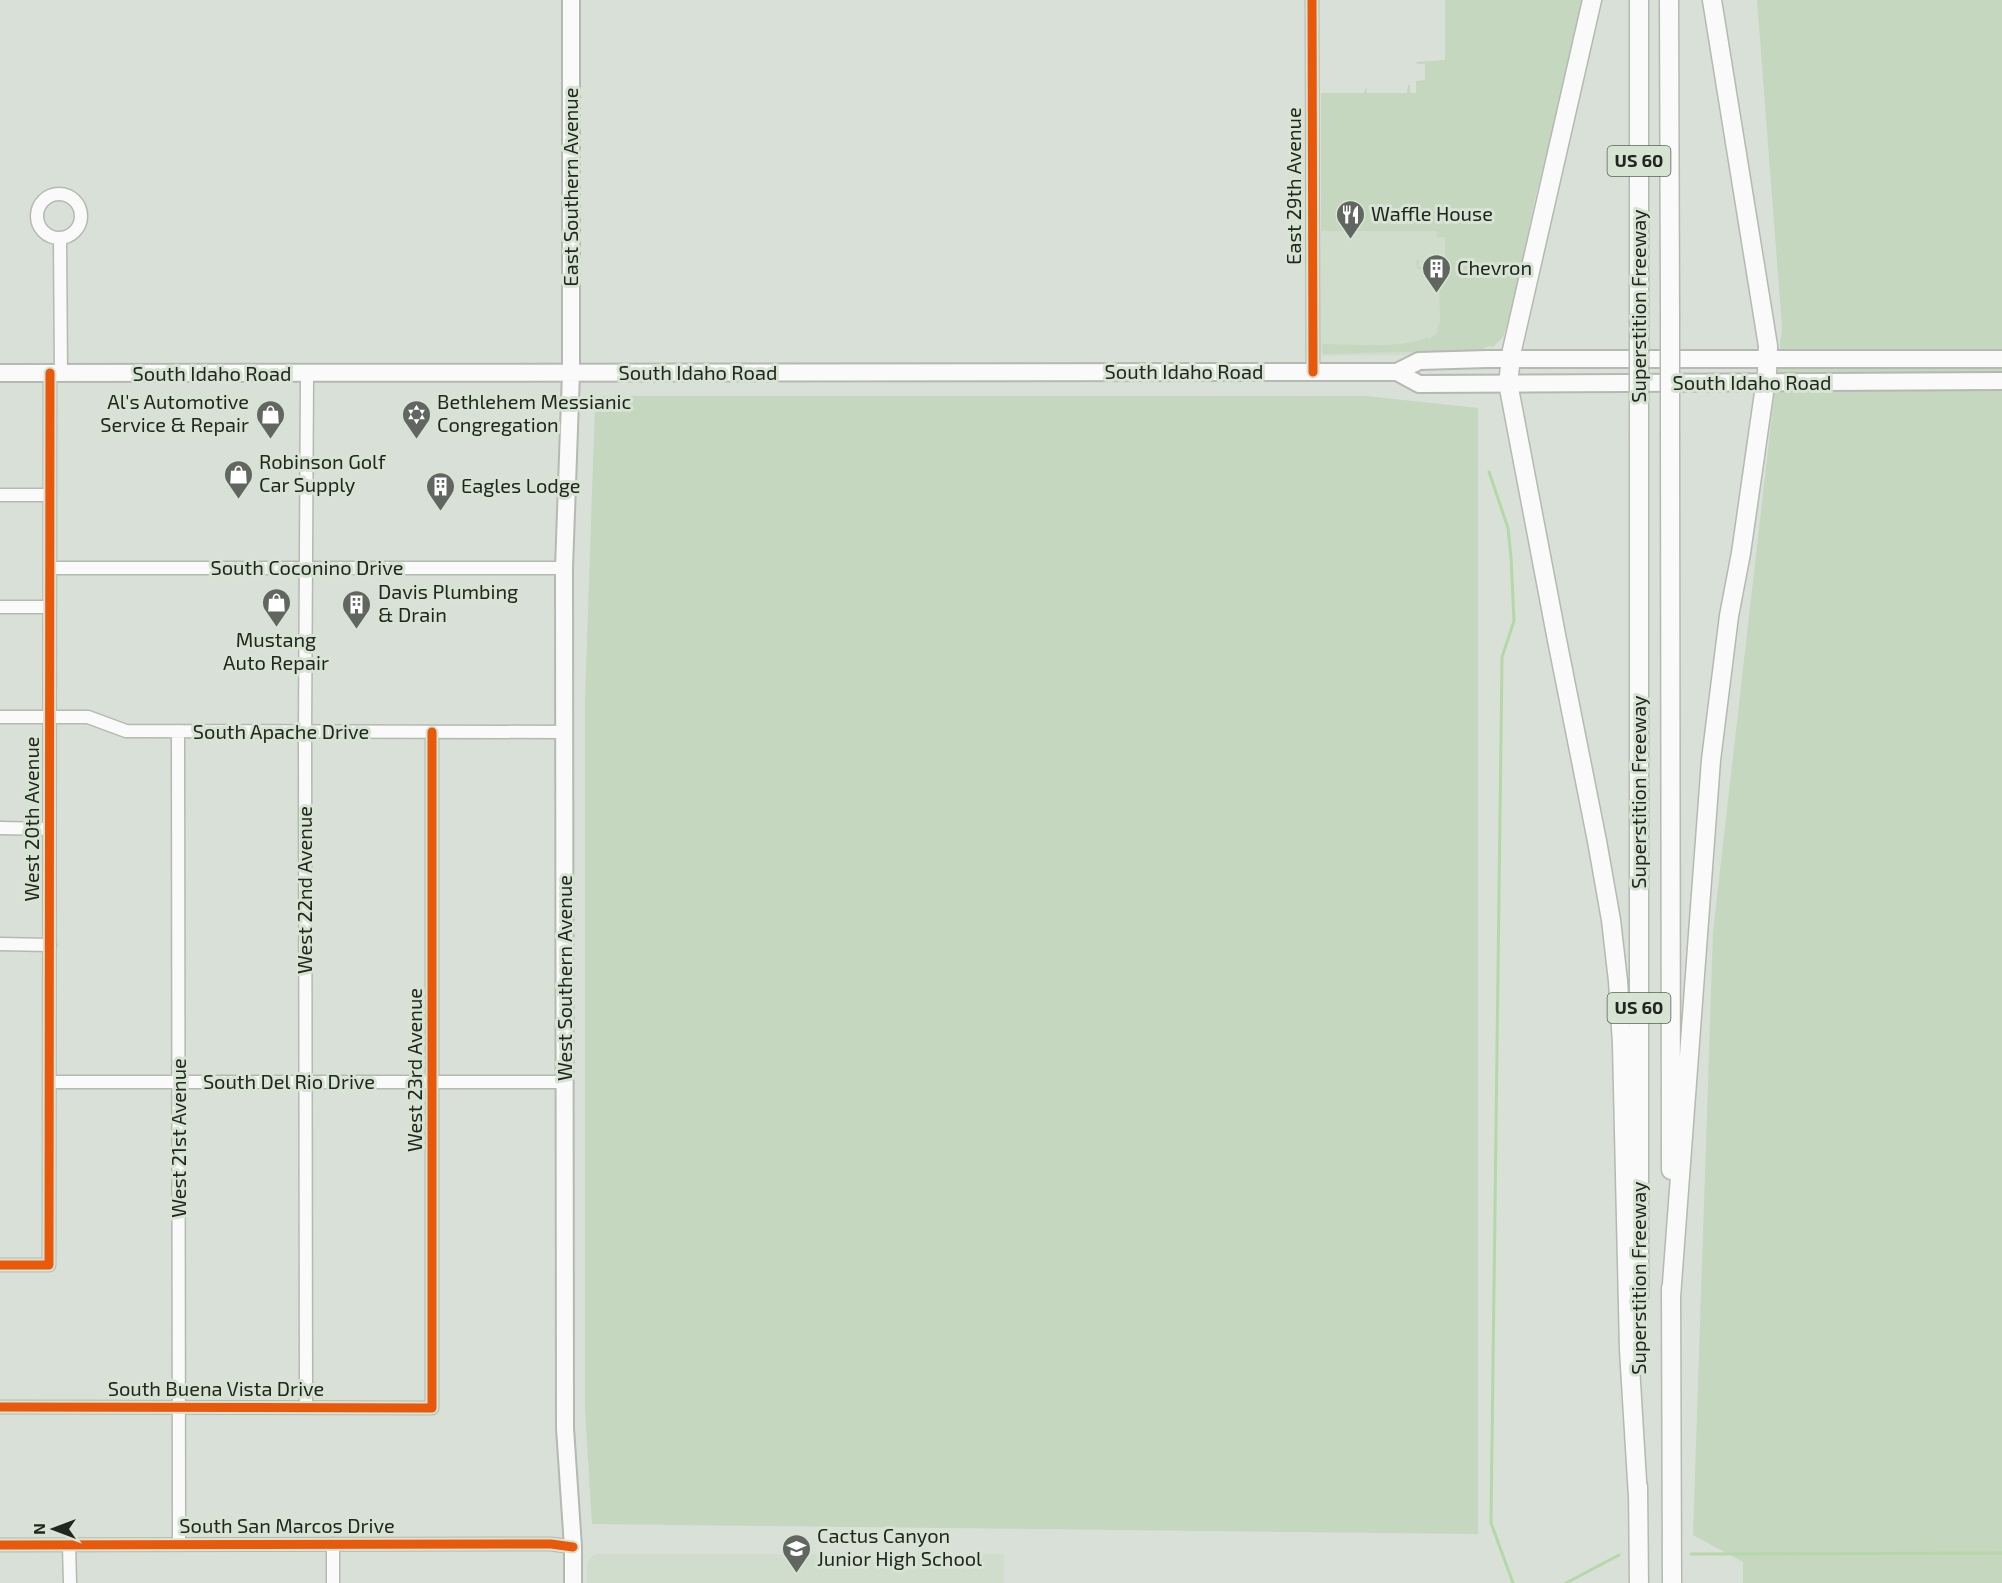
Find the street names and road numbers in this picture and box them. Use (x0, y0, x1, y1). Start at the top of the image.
street label: East Southern Avenue (558, 87, 582, 287)
street label: East 29th Avenue (1281, 107, 1305, 265)
road number: US 60 (1608, 146, 1670, 176)
street label: Superstition Freeway (1626, 209, 1650, 403)
street label: South Idaho Road (1105, 359, 1263, 383)
street label: South Idaho Road (619, 360, 777, 384)
street label: South Idaho Road (133, 361, 291, 385)
street label: South Idaho Road (1673, 370, 1831, 394)
street label: South Coconino Drive (211, 555, 403, 579)
street label: Superstition Freeway (1626, 695, 1650, 889)
street label: South Apache Drive (193, 719, 369, 743)
street label: West 20th Avenue (19, 736, 43, 902)
street label: West 22nd Avenue (292, 806, 316, 974)
street label: West Southern Avenue (552, 875, 576, 1081)
street label: West 23rd Avenue (402, 988, 426, 1152)
road number: US 60 (1608, 993, 1670, 1023)
street label: West 21st Avenue (166, 1058, 190, 1218)
street label: South Del Rio Drive (203, 1069, 375, 1093)
street label: Superstition Freeway (1626, 1181, 1650, 1375)
street label: South Buena Vista Drive (108, 1376, 324, 1400)
street label: South San Marcos Drive (179, 1513, 395, 1537)

